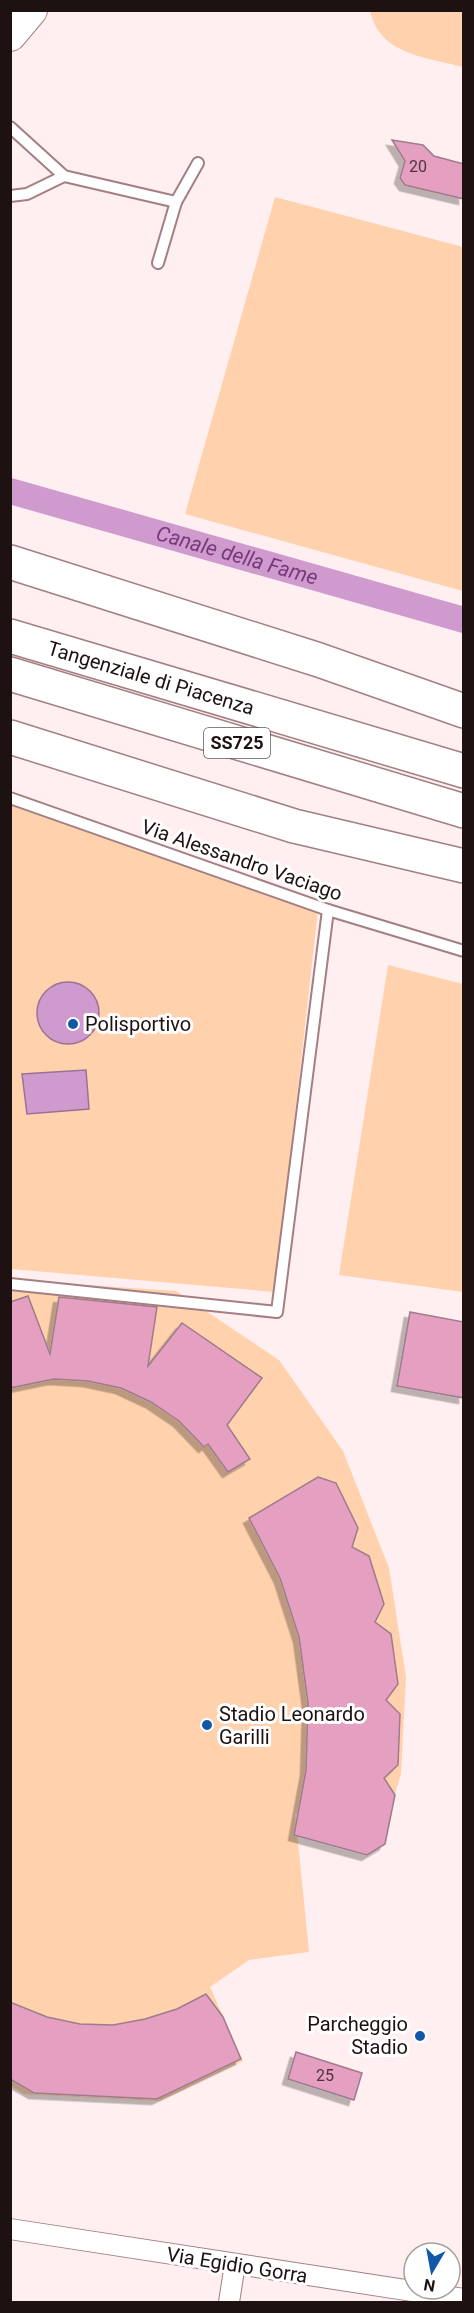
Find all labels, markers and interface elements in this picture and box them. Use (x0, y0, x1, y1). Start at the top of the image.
house number: 20 (409, 157, 427, 176)
water label: Canale della Fame (154, 521, 321, 590)
street label: Tangenziale di Piacenza (45, 636, 257, 720)
road number: SS725 (204, 728, 270, 758)
street label: Via Alessandro Vaciago (138, 814, 346, 906)
place label: Polisportivo (85, 1012, 191, 1036)
marker: Polisportivo (66, 1017, 80, 1031)
place label: Stadio Leonardo Garilli (219, 1702, 365, 1749)
marker: Stadio Leonardo Garilli (200, 1718, 214, 1732)
place label: Parcheggio Stadio (307, 2012, 408, 2059)
marker: Parcheggio Stadio (413, 2029, 427, 2043)
house number: 25 (316, 2066, 334, 2085)
north arrow (402, 2241, 462, 2301)
street label: Via Egidio Gorra (165, 2242, 309, 2288)
text: N (422, 2275, 437, 2296)

